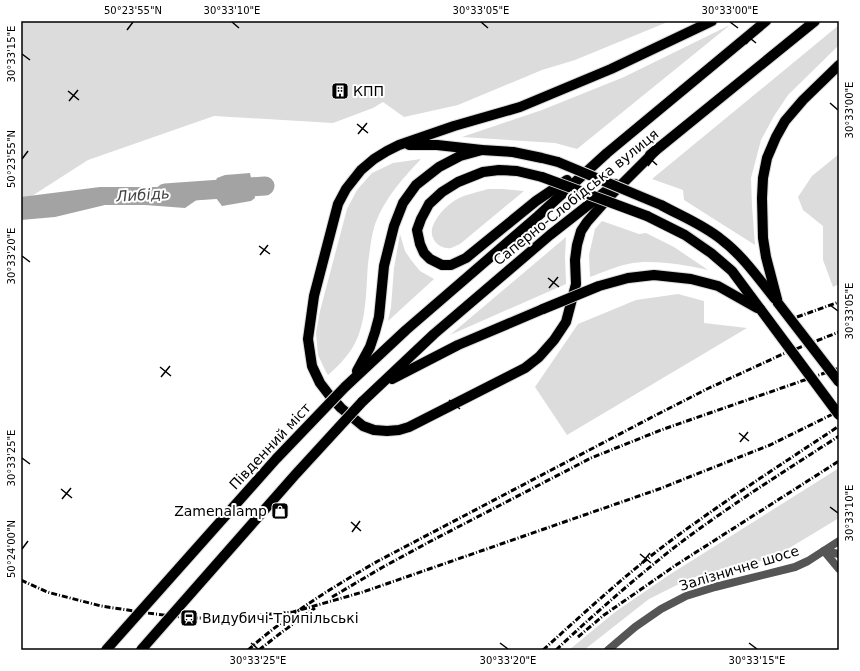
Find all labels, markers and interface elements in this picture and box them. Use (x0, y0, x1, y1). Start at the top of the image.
text: 50°23'55"N (104, 5, 162, 16)
text: 30°33'10"E (204, 5, 260, 16)
text: 30°33'05"E (453, 5, 509, 16)
text: 30°33'00"E (702, 5, 758, 16)
text: 30°33'15"E (6, 26, 17, 82)
building icon: КПП (330, 81, 350, 101)
text: 30°33'00"E (844, 82, 855, 138)
place label: КПП (353, 83, 384, 99)
street label: Саперно-Слобідська вулиця (490, 126, 662, 268)
text: 50°23'55"N (6, 130, 17, 188)
water label: Либідь (115, 184, 170, 206)
text: 30°33'20"E (6, 228, 17, 284)
text: 30°33'05"E (844, 283, 855, 339)
street label: Південний міст (226, 400, 314, 492)
text: 30°33'25"E (6, 430, 17, 486)
text: 30°33'10"E (844, 485, 855, 541)
shop icon: Zamenalamp (270, 501, 290, 521)
place label: Zamenalamp (174, 503, 267, 519)
text: 50°24'00"N (6, 520, 17, 578)
street label: Залізничне шосе (677, 542, 801, 594)
station icon: Видубичі-Трипільські (179, 608, 199, 628)
place label: Видубичі-Трипільські (202, 610, 359, 626)
text: 30°33'25"E (230, 655, 286, 666)
text: 30°33'20"E (480, 655, 536, 666)
text: 30°33'15"E (729, 655, 785, 666)

